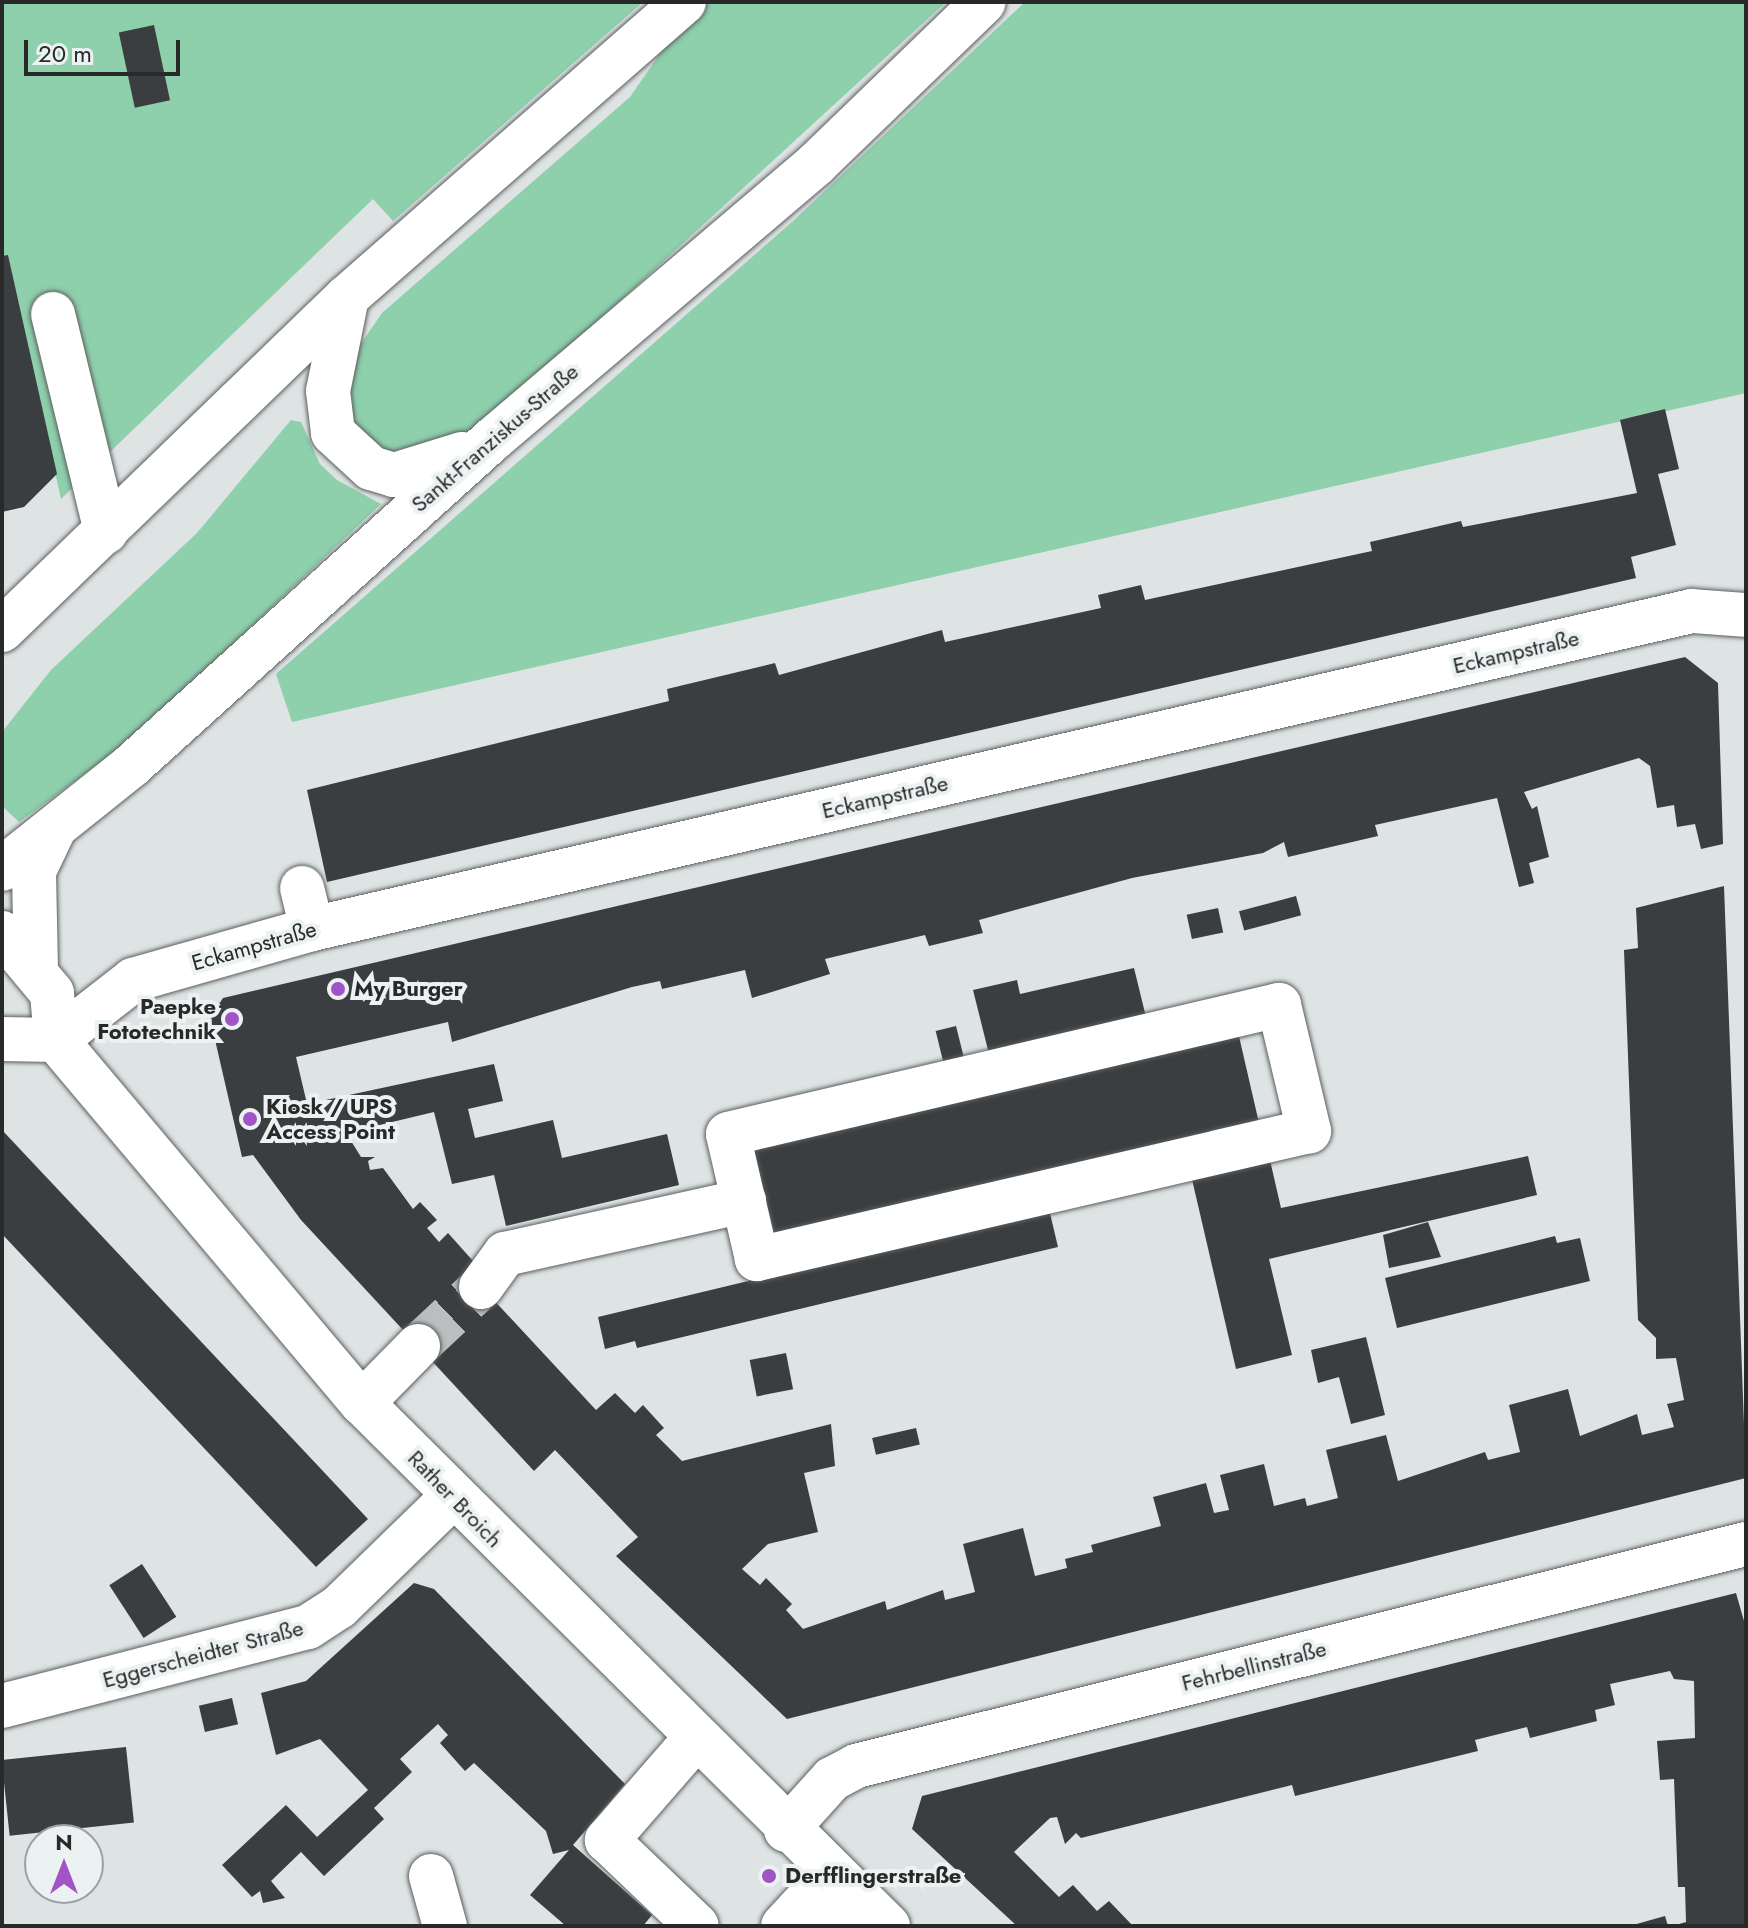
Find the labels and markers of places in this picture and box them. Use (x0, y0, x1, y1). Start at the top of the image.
place label: My Burger (354, 976, 463, 1002)
marker: My Burger (329, 980, 347, 998)
place label: Paepke Fototechnik (97, 993, 216, 1044)
marker: Paepke Fototechnik (223, 1010, 241, 1028)
place label: Kiosk / UPS Access Point (266, 1093, 395, 1144)
marker: Kiosk / UPS Access Point (241, 1110, 259, 1128)
place label: Derfflingerstraße (785, 1863, 961, 1889)
marker: Derfflingerstraße (760, 1867, 778, 1885)

